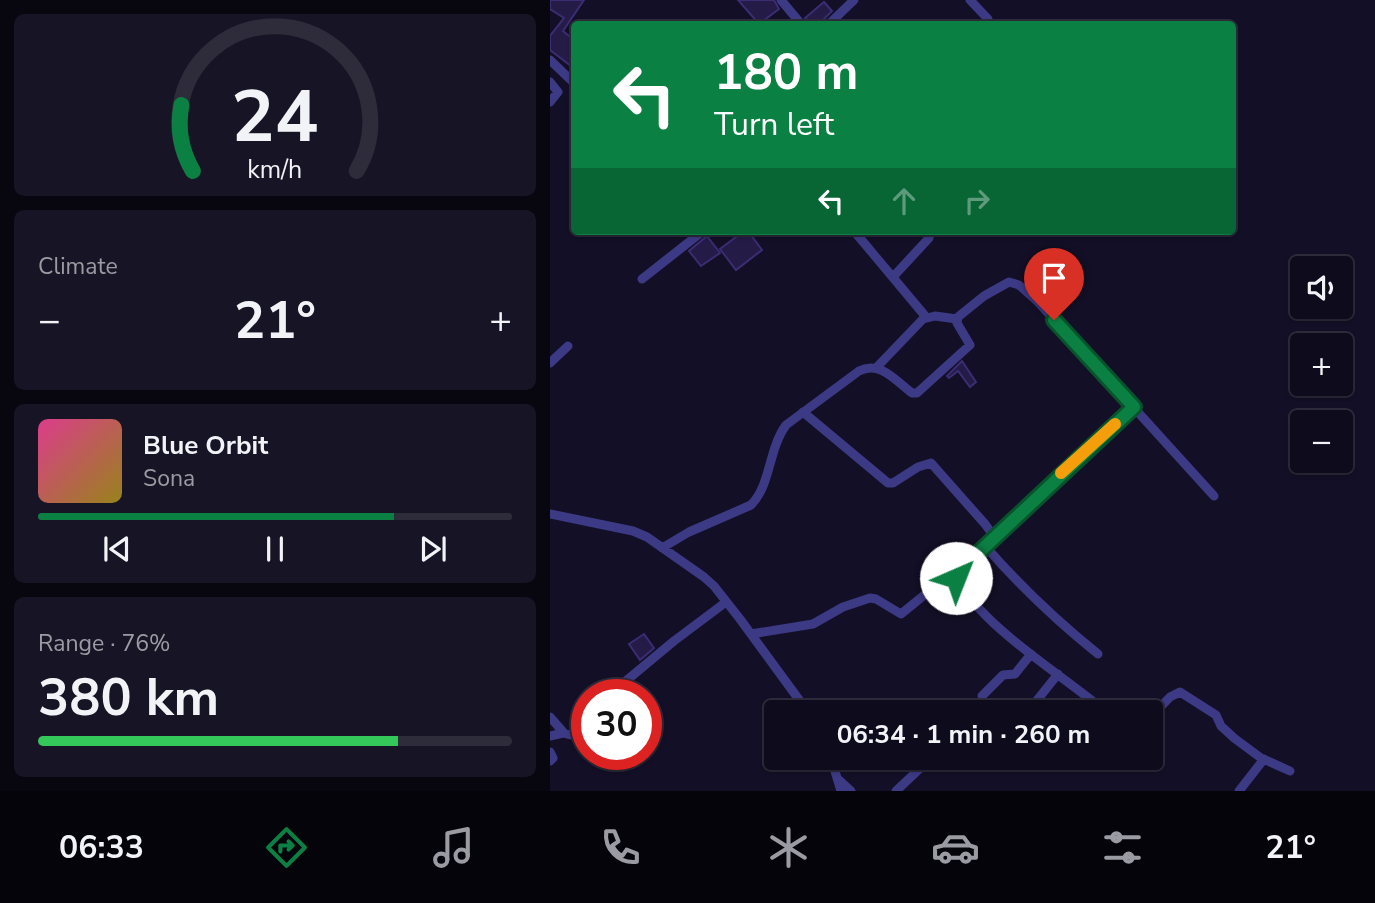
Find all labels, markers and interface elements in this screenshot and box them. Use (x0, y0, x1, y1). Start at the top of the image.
text: 180 m (714, 39, 858, 106)
icon: left (599, 49, 690, 140)
text: 24 (231, 67, 319, 167)
text: Turn left (714, 103, 834, 146)
text: km/h (247, 153, 303, 187)
icon: left (812, 182, 850, 220)
icon: ahead (885, 182, 923, 220)
icon: right (958, 182, 996, 220)
pin (1024, 248, 1084, 320)
text: Climate (38, 251, 118, 282)
map controls (1290, 256, 1353, 473)
button: sound (1290, 256, 1353, 319)
icon: arrive (1035, 259, 1073, 297)
text: 21° (234, 285, 316, 356)
text: − (38, 295, 61, 346)
text: + (489, 295, 512, 346)
button: + (1290, 333, 1353, 396)
button: − (1290, 410, 1353, 473)
text: Blue Orbit (143, 428, 268, 463)
text: Sona (143, 463, 195, 494)
icon: previous (98, 530, 136, 568)
icon: pause (256, 530, 294, 568)
icon: next (414, 530, 452, 568)
position arrow (919, 541, 993, 615)
text: Range · 76% (38, 628, 170, 659)
text: 380 km (38, 662, 219, 733)
speed limit sign: 30 (571, 679, 662, 770)
text: 06:34 · 1 min · 260 m (837, 717, 1090, 752)
icon: directions (262, 823, 311, 872)
icon: music (429, 823, 478, 872)
icon: phone (596, 823, 645, 872)
icon: climate (764, 823, 813, 872)
icon: car (931, 823, 980, 872)
icon: filters (1098, 823, 1147, 872)
text: 06:33 (59, 826, 144, 869)
text: 21° (1265, 826, 1316, 869)

